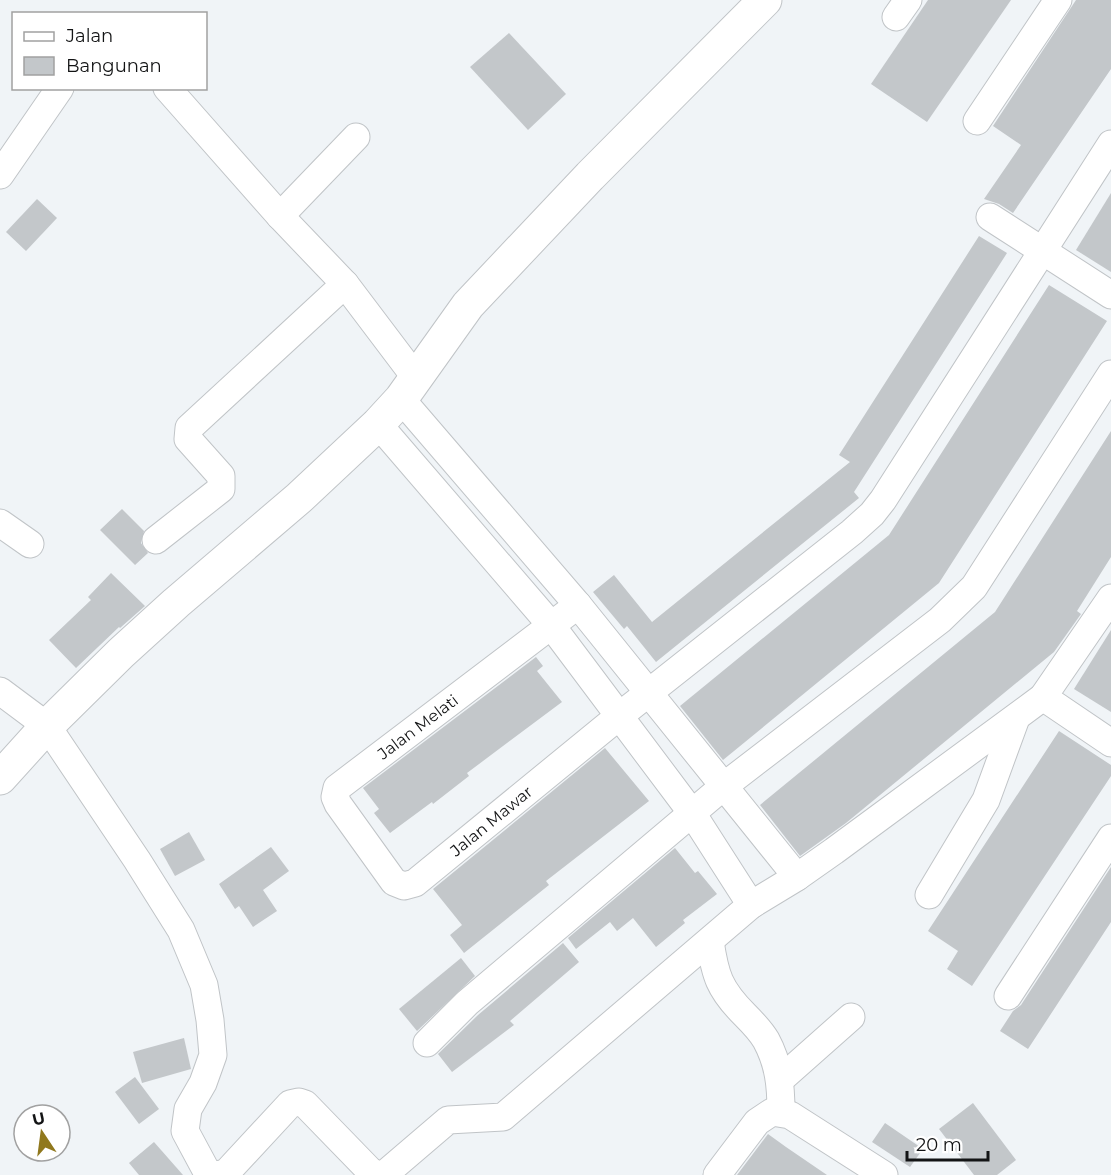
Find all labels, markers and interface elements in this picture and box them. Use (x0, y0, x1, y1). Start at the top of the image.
legend (12, 12, 207, 90)
text: Jalan (65, 25, 113, 47)
text: Bangunan (66, 55, 162, 77)
street label: Jalan Melati (373, 691, 462, 764)
street label: Jalan Mawar (445, 782, 536, 861)
north arrow (12, 1103, 72, 1163)
text: U (30, 1108, 47, 1130)
scale bar (907, 1124, 988, 1162)
text: 20 m (916, 1134, 962, 1156)

